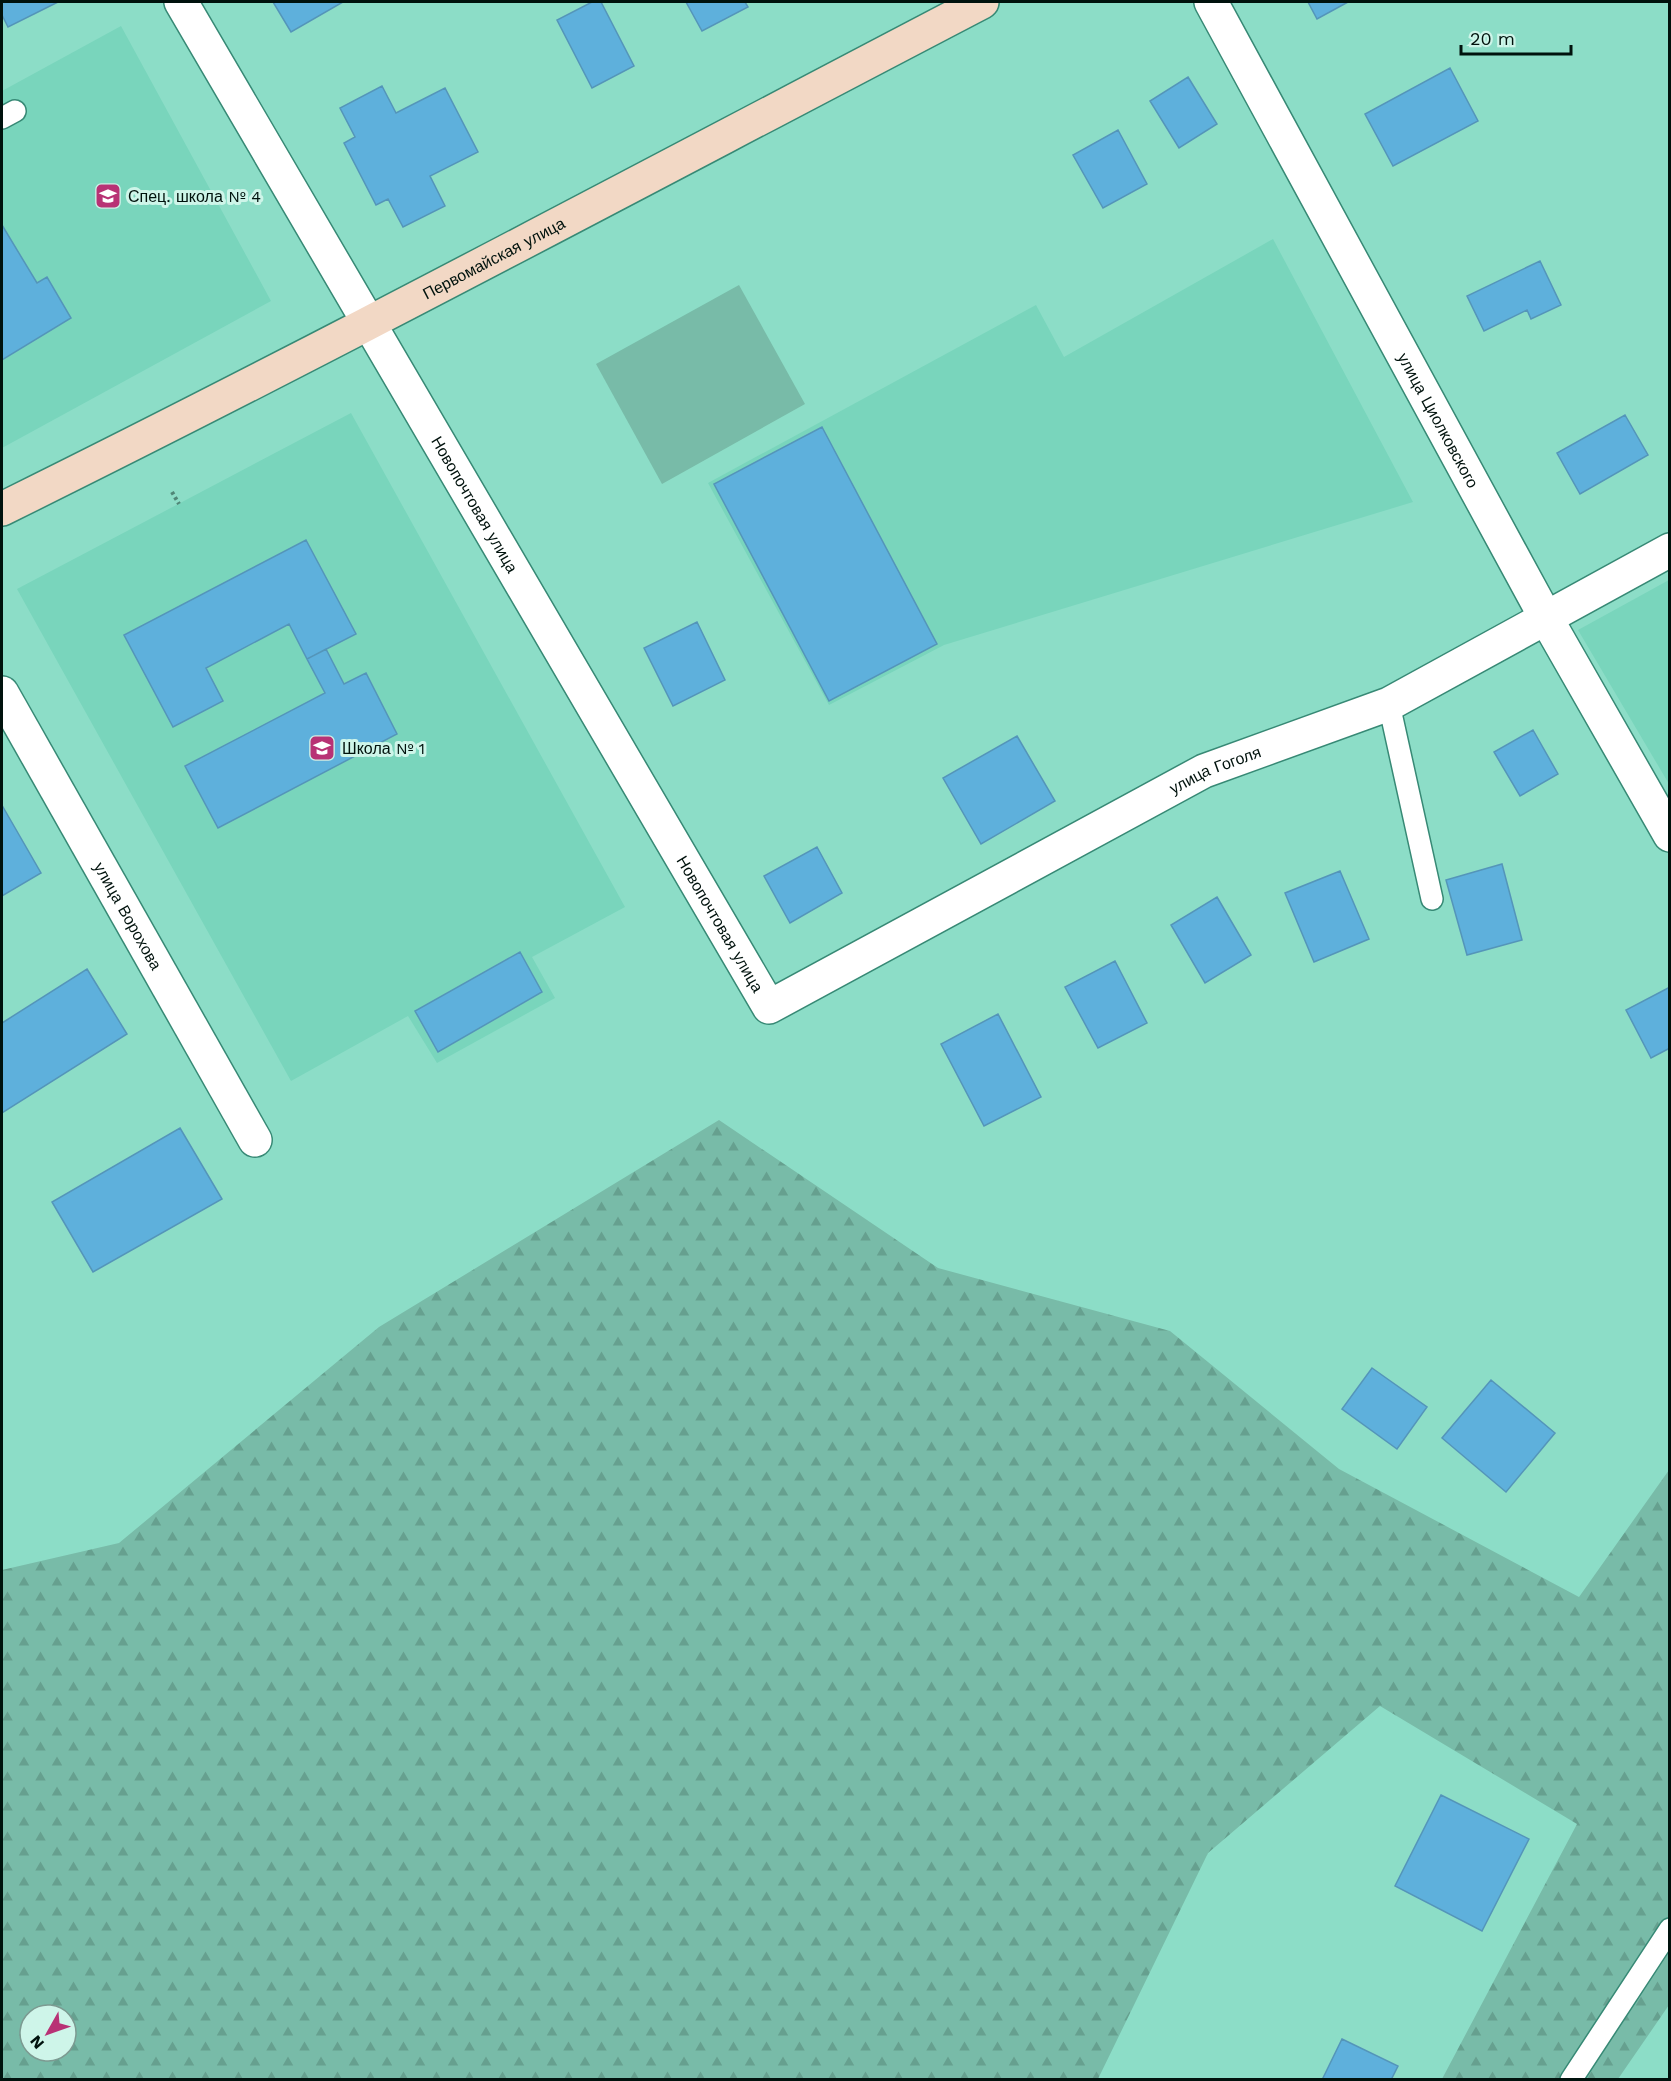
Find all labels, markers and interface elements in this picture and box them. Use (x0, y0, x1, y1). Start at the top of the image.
scale bar (1461, 18, 1570, 56)
text: 20 m (1470, 28, 1515, 49)
school or university icon: Спец. школа № 4 (93, 181, 123, 211)
place label: Спец. школа № 4 (128, 187, 261, 206)
street label: Первомайская улица (420, 213, 568, 303)
street label: улица Циолковского (1394, 350, 1482, 491)
street label: Новопочтовая улица (427, 433, 522, 576)
school or university icon: Школа № 1 (307, 733, 337, 763)
place label: Школа № 1 (342, 739, 425, 758)
street label: улица Гоголя (1166, 742, 1264, 798)
street label: Новопочтовая улица (673, 853, 767, 996)
street label: улица Ворохова (90, 859, 166, 973)
north arrow (18, 2003, 78, 2063)
text: N (26, 2032, 48, 2053)

